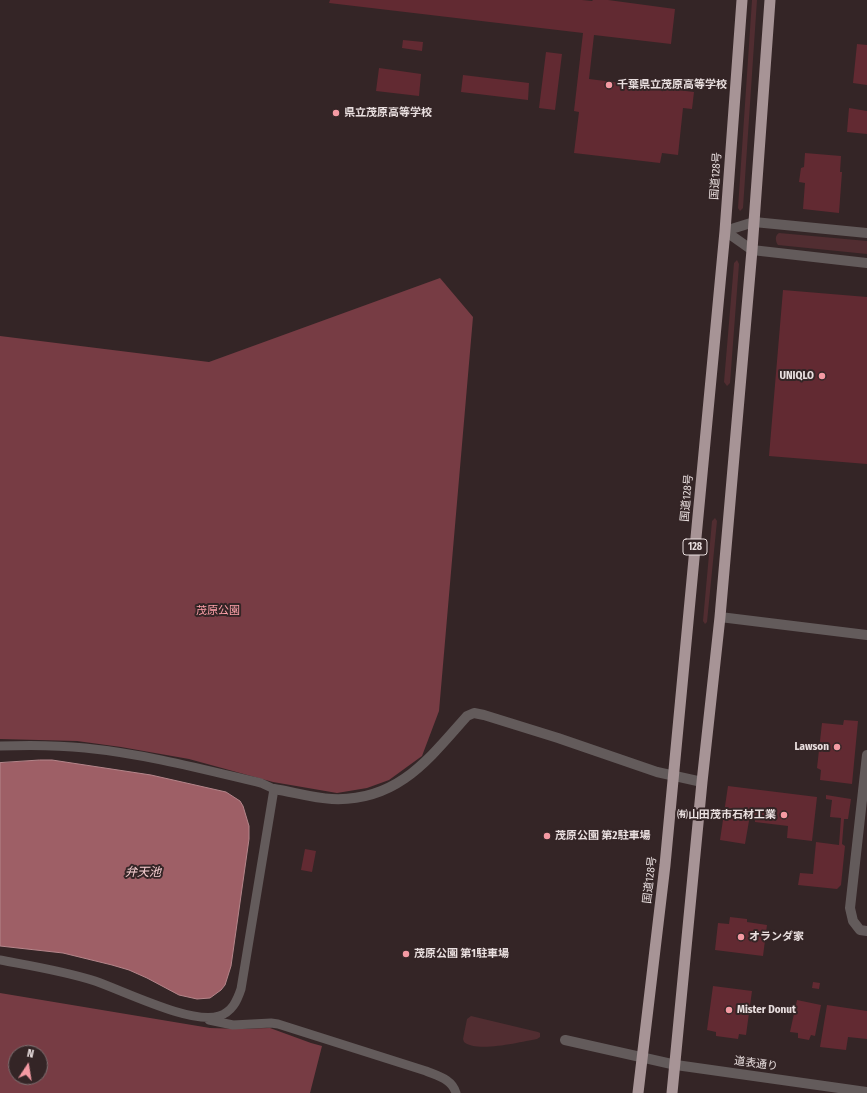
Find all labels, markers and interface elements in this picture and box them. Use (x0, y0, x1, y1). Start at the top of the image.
place label: 千葉県立茂原高等学校 (617, 78, 727, 92)
marker: 千葉県立茂原高等学校 (604, 80, 614, 90)
place label: 県立茂原高等学校 (344, 106, 432, 120)
marker: 県立茂原高等学校 (331, 108, 341, 118)
street label: 国道128号 (708, 152, 724, 200)
place label: UNIQLO (779, 369, 814, 383)
marker: UNIQLO (817, 371, 827, 381)
street label: 国道128号 (678, 474, 696, 522)
road number: 128 (683, 539, 707, 555)
park label: 茂原公園 (196, 604, 240, 618)
place label: Lawson (795, 740, 829, 754)
marker: Lawson (832, 742, 842, 752)
place label: ㈲山田茂市石材工業 (677, 808, 776, 822)
marker: ㈲山田茂市石材工業 (779, 810, 789, 820)
place label: 茂原公園 第2駐車場 (555, 829, 650, 843)
marker: 茂原公園 第2駐車場 (542, 831, 552, 841)
street label: 国道128号 (641, 856, 659, 904)
water label: 弁天池 (125, 866, 161, 880)
place label: オランダ家 (749, 930, 804, 944)
marker: オランダ家 (736, 932, 746, 942)
place label: 茂原公園 第1駐車場 (414, 947, 509, 961)
marker: 茂原公園 第1駐車場 (401, 949, 411, 959)
place label: Mister Donut (737, 1003, 796, 1017)
marker: Mister Donut (724, 1005, 734, 1015)
north arrow (8, 1045, 48, 1085)
text: N (26, 1047, 35, 1061)
street label: 道表通り (733, 1054, 779, 1074)

